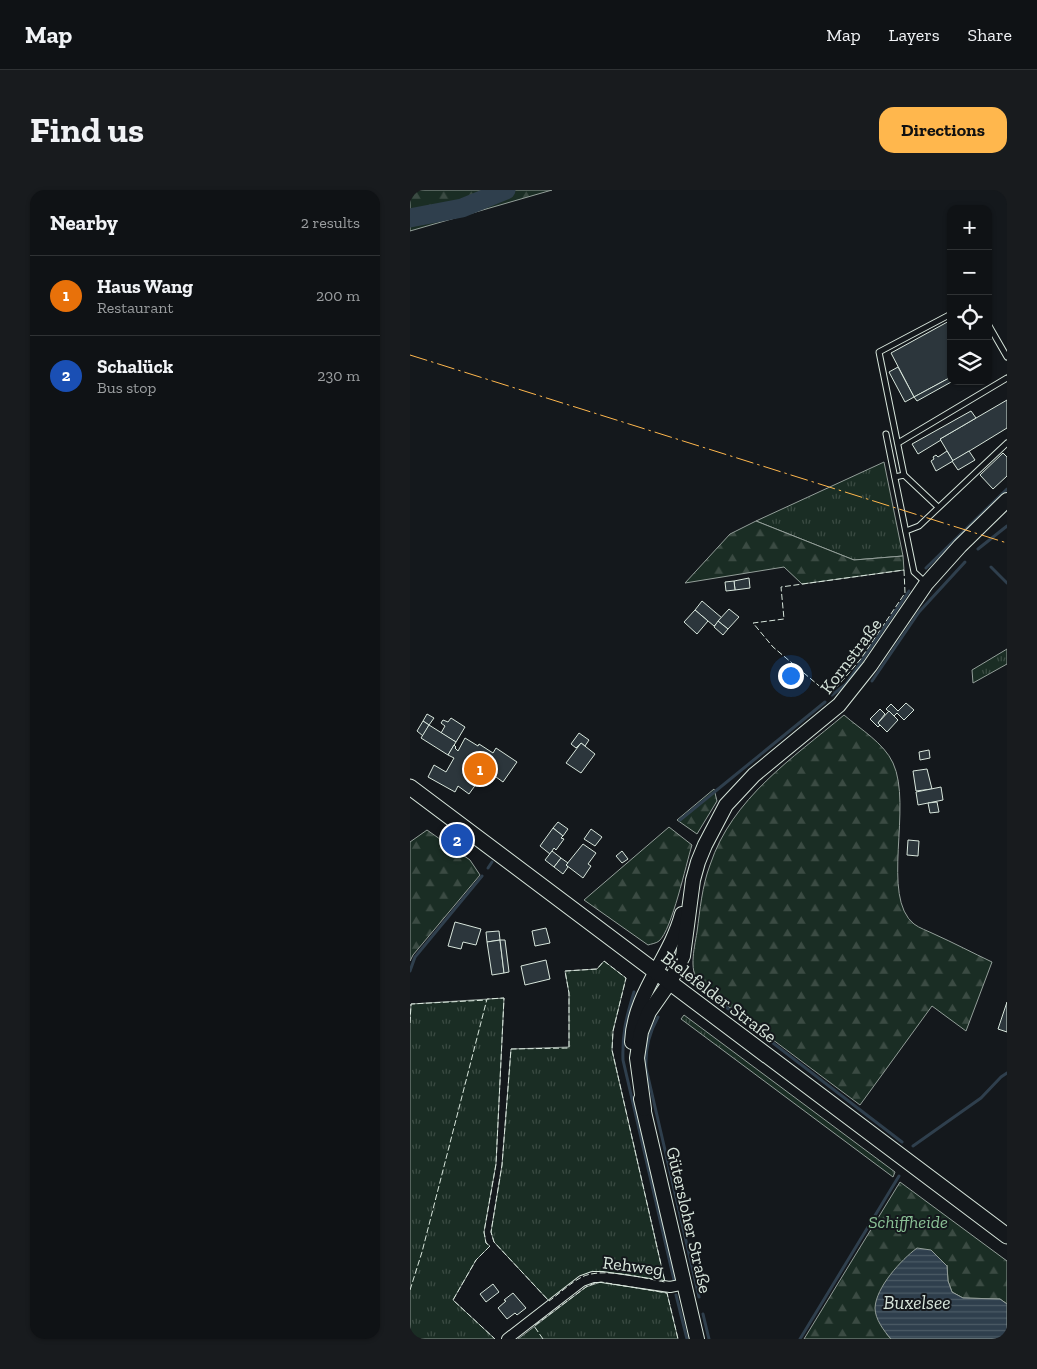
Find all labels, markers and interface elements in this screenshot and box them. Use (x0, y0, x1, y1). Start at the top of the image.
text: Map (25, 20, 72, 49)
text: Map (826, 24, 861, 46)
text: Layers (889, 24, 940, 46)
text: Share (968, 24, 1012, 46)
button: Directions (879, 107, 1007, 153)
text: Find us (30, 109, 144, 151)
map controls (947, 205, 992, 385)
button: + (947, 205, 992, 250)
text: Nearby (50, 210, 118, 235)
text: 2 results (301, 213, 360, 232)
button: − (947, 250, 992, 295)
text: Haus Wang (97, 275, 193, 298)
text: 1 (63, 286, 69, 305)
text: 200 m (316, 286, 360, 305)
button: locate (947, 295, 992, 340)
text: Restaurant (97, 298, 173, 317)
button: layers (947, 340, 992, 385)
text: Schalück (97, 355, 173, 378)
text: 2 (62, 366, 70, 385)
text: 230 m (317, 366, 360, 385)
text: Bus stop (97, 378, 156, 397)
street label: Kornstraße (815, 614, 887, 698)
your location (778, 663, 804, 689)
pin: 1 (464, 750, 496, 788)
pin: 2 (441, 821, 473, 859)
street label: Bielefelder Straße (657, 946, 781, 1048)
street label: Gütersloher Straße (661, 1145, 717, 1295)
park label: Schiffheide (868, 1211, 948, 1233)
street label: Rehweg (601, 1251, 665, 1281)
water label: Buxelsee (883, 1291, 951, 1314)

